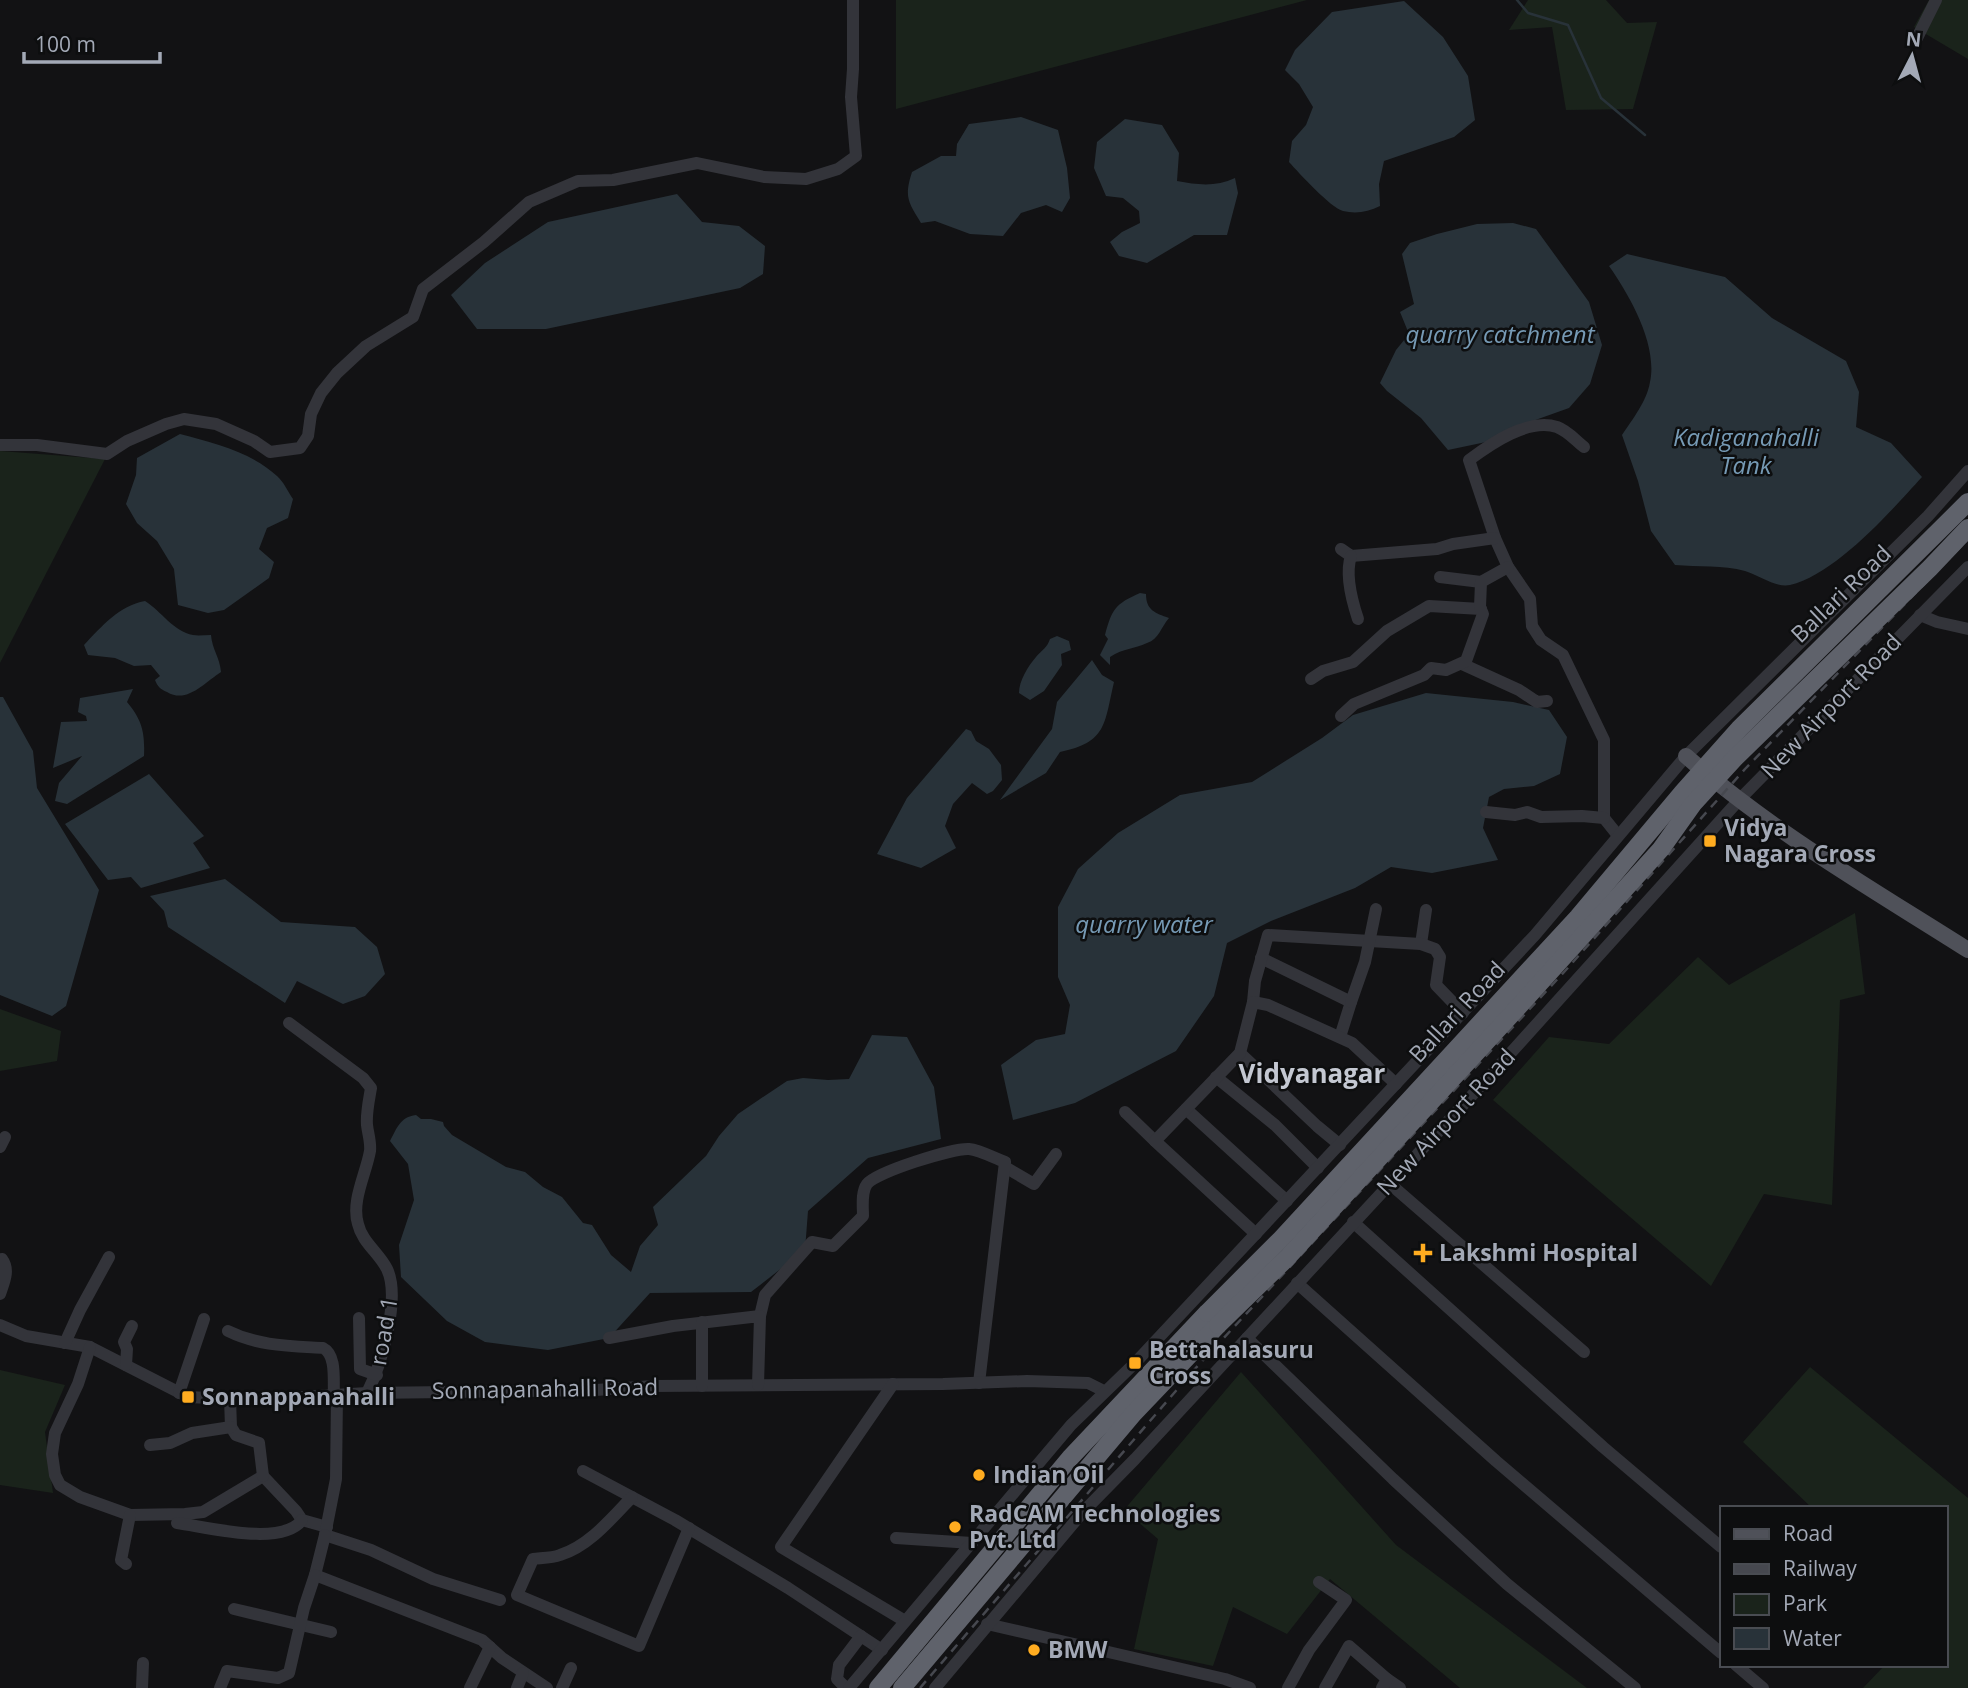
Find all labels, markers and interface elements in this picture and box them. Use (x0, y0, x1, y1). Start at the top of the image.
scale bar (24, 21, 161, 65)
north arrow (1877, 21, 1947, 91)
text: N (1905, 25, 1923, 53)
text: 100 m (35, 30, 96, 58)
water label: quarry catchment (1405, 317, 1596, 350)
water label: Kadiganahalli Tank (1673, 420, 1820, 481)
street label: Ballari Road (1783, 537, 1897, 649)
street label: New Airport Road (1753, 626, 1908, 785)
place label: Vidya Nagara Cross (1724, 811, 1876, 869)
marker: Vidya Nagara Cross (1702, 833, 1718, 849)
water label: quarry water (1075, 907, 1214, 940)
street label: Ballari Road (1401, 954, 1512, 1069)
street label: New Airport Road (1369, 1041, 1522, 1202)
district label: Vidyanagar (1239, 1055, 1386, 1091)
place label: Lakshmi Hospital (1439, 1236, 1638, 1268)
marker: Lakshmi Hospital (1413, 1243, 1433, 1263)
street label: road 1 (361, 1294, 405, 1368)
place label: Bettahalasuru Cross (1149, 1333, 1314, 1391)
marker: Bettahalasuru Cross (1127, 1355, 1143, 1371)
street label: Sonnapanahalli Road (432, 1370, 658, 1406)
place label: Sonnappanahalli (202, 1380, 395, 1412)
marker: Sonnappanahalli (180, 1389, 196, 1405)
place label: Indian Oil (993, 1458, 1105, 1490)
marker: Indian Oil (971, 1467, 987, 1483)
place label: RadCAM Technologies Pvt. Ltd (969, 1497, 1220, 1555)
legend (1720, 1506, 1947, 1667)
marker: RadCAM Technologies Pvt. Ltd (947, 1519, 963, 1535)
text: Road (1783, 1519, 1833, 1547)
text: Railway (1783, 1554, 1857, 1582)
text: Park (1783, 1589, 1827, 1617)
text: Water (1783, 1624, 1842, 1652)
place label: BMW (1048, 1633, 1108, 1665)
marker: BMW (1026, 1642, 1042, 1658)

